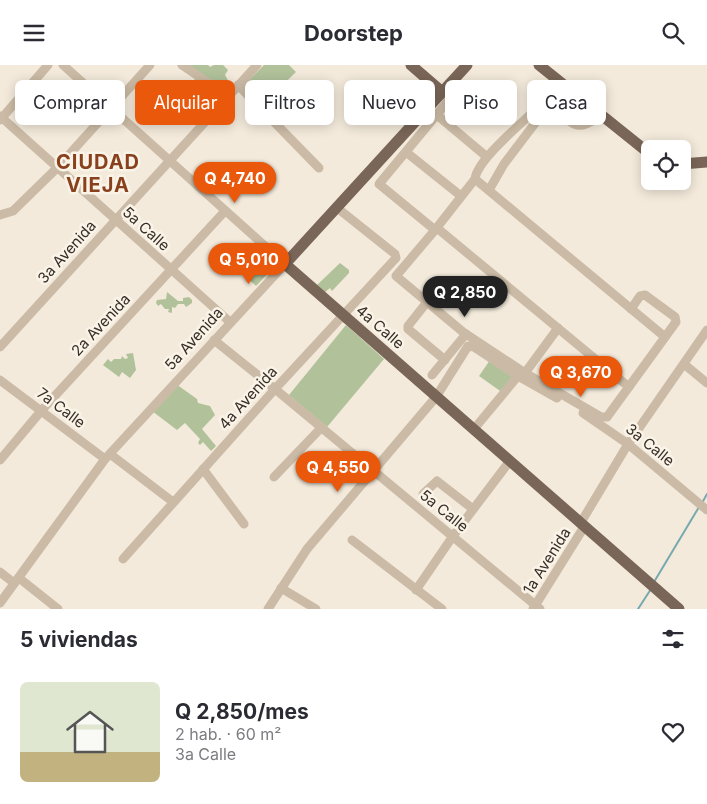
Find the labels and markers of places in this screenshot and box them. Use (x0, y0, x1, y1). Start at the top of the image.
pin: Q 4,740 (189, 161, 281, 204)
pin: Q 5,010 (203, 243, 295, 285)
pin: Q 2,850 (419, 275, 511, 318)
pin: Q 3,670 (535, 355, 627, 398)
pin: Q 4,550 (292, 451, 384, 493)

